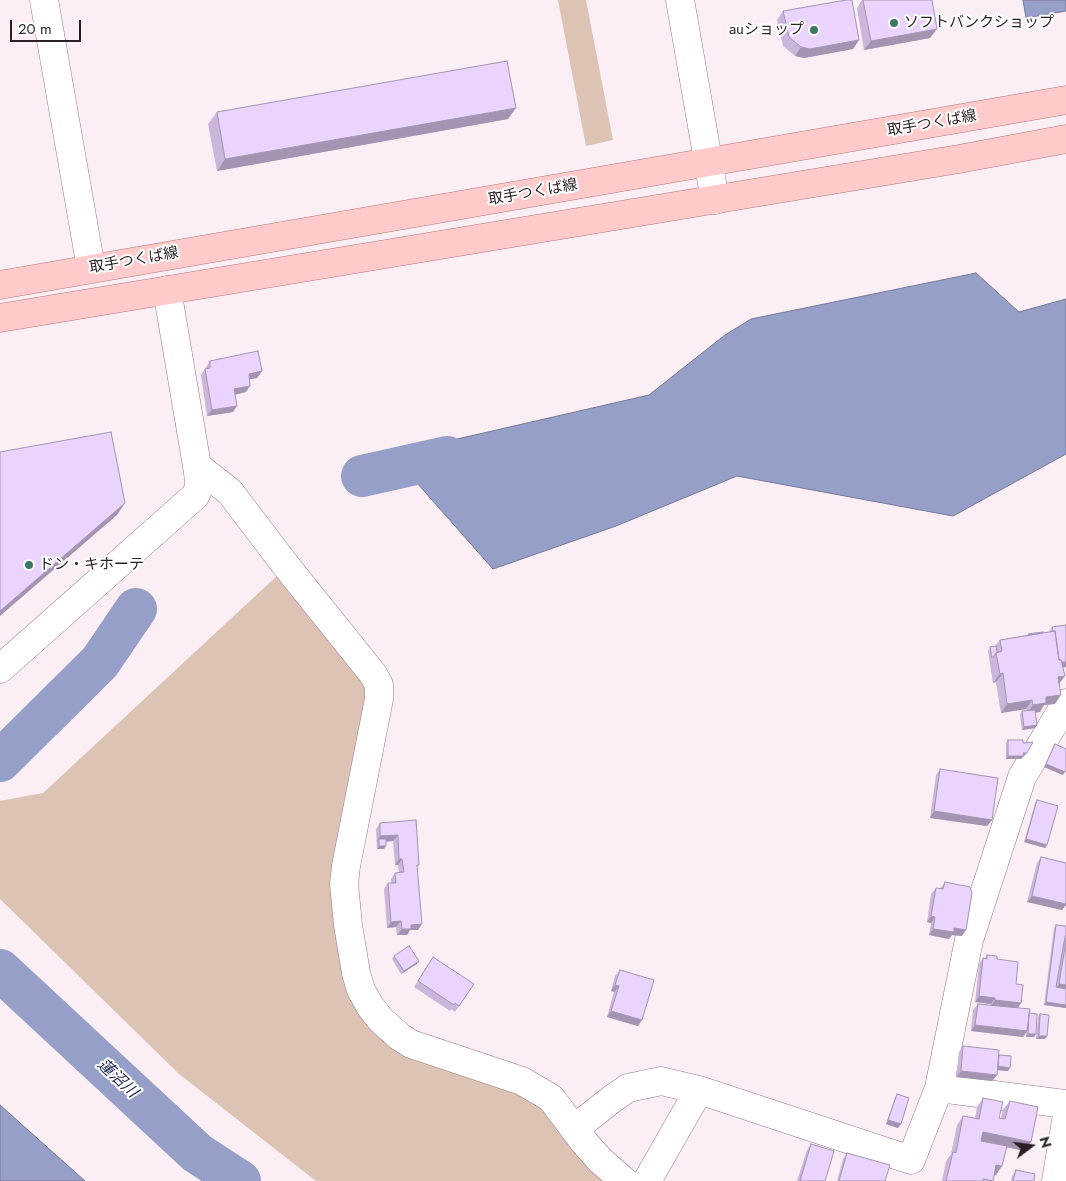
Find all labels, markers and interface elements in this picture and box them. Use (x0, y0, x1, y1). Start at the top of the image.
scale bar (12, 10, 84, 42)
place label: ソフトバンクショップ (904, 14, 1054, 32)
marker: ソフトバンクショップ (888, 17, 900, 29)
text: 20 m (18, 18, 52, 40)
place label: auショップ (729, 21, 804, 39)
marker: auショップ (808, 24, 820, 36)
street label: 取手つくば線 (886, 107, 978, 141)
street label: 取手つくば線 (487, 176, 579, 210)
street label: 取手つくば線 (88, 244, 180, 278)
place label: ドン・キホーテ (39, 556, 144, 574)
marker: ドン・キホーテ (23, 559, 35, 571)
water label: 蓮沼川 (93, 1056, 141, 1102)
north arrow (1006, 1121, 1056, 1171)
text: N (1034, 1134, 1057, 1150)

